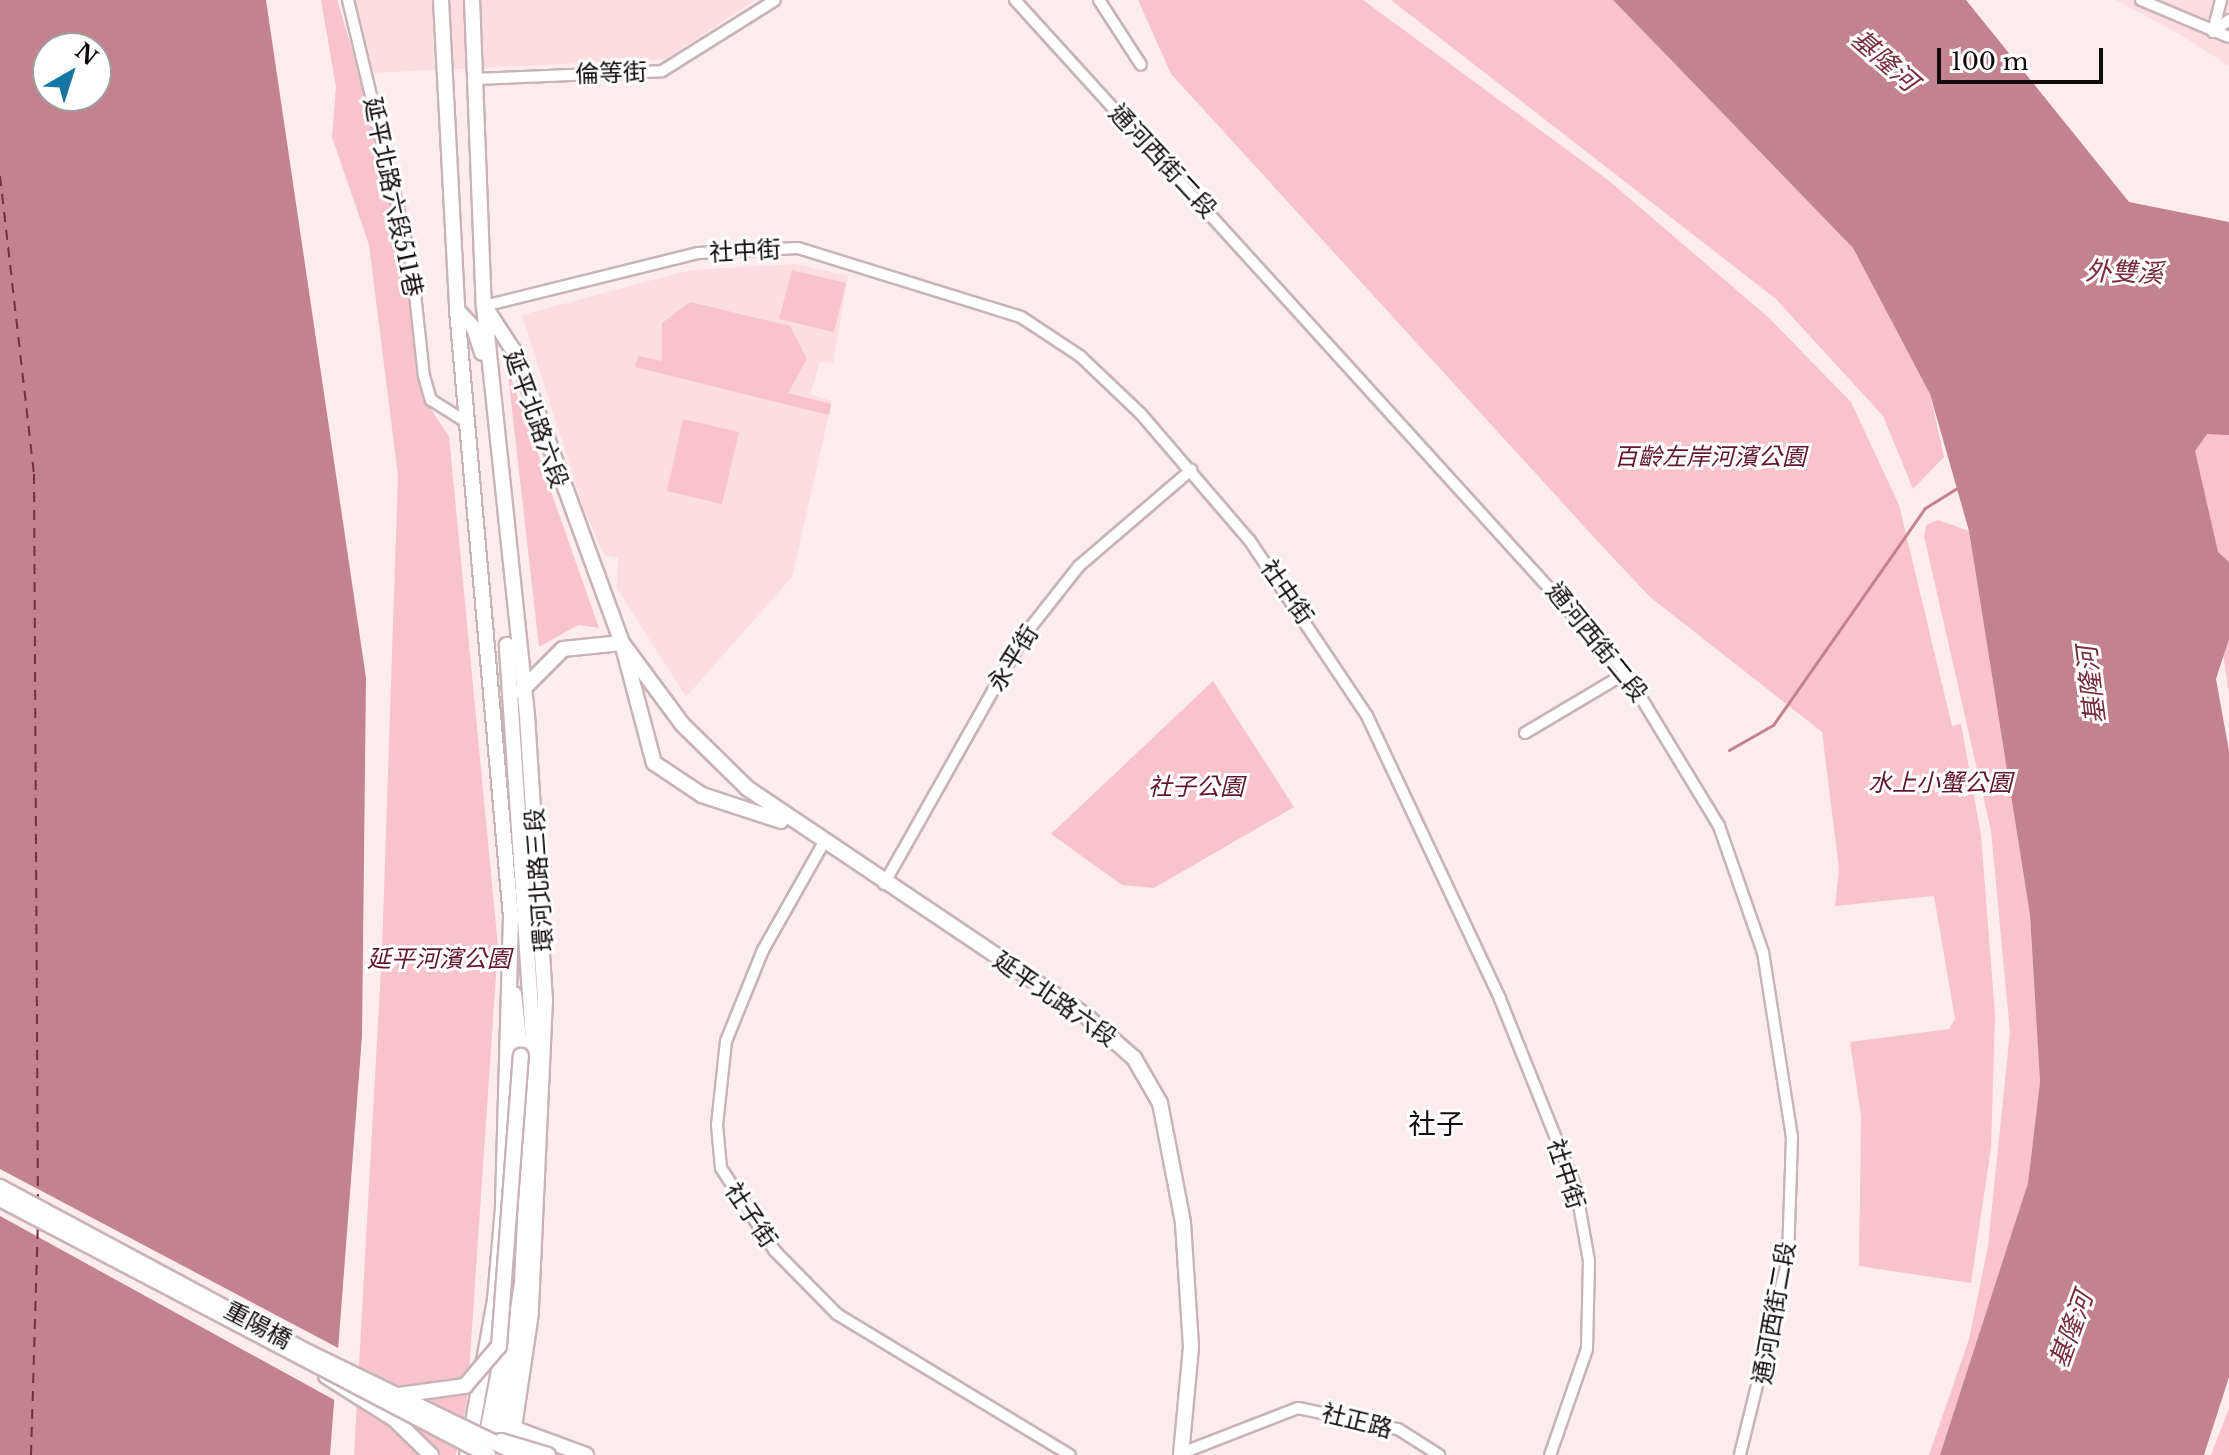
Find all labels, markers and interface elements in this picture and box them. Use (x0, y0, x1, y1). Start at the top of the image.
water label: 基隆河 (1844, 24, 1924, 98)
north arrow (32, 32, 112, 112)
scale bar (1941, 32, 2107, 82)
text: N (70, 38, 103, 72)
text: 100 m (1951, 47, 2029, 76)
street label: 倫等街 (575, 57, 647, 89)
street label: 延平北路六段511巷 (358, 95, 428, 299)
street label: 通河西街二段 (1103, 99, 1223, 223)
street label: 社中街 (708, 235, 782, 267)
water label: 外雙溪 (2084, 256, 2164, 290)
street label: 延平北路六段 (498, 346, 574, 492)
park label: 百齡左岸河濱公園 (1614, 443, 1806, 471)
street label: 社中街 (1255, 554, 1319, 630)
street label: 通河西街二段 (1540, 577, 1654, 707)
street label: 永平街 (982, 620, 1044, 696)
water label: 基隆河 (2072, 644, 2112, 726)
park label: 水上小蟹公園 (1868, 769, 2012, 797)
park label: 社子公園 (1148, 773, 1244, 801)
street label: 環河北路三段 (520, 807, 558, 953)
park label: 延平河濱公園 (367, 945, 511, 973)
street label: 延平北路六段 (988, 946, 1122, 1052)
district label: 社子 (1408, 1108, 1464, 1142)
street label: 社中街 (1541, 1135, 1591, 1213)
street label: 社子街 (719, 1177, 783, 1253)
street label: 通河西街二段 (1747, 1240, 1801, 1386)
water label: 基隆河 (2044, 1288, 2100, 1372)
street label: 重陽橋 (219, 1295, 297, 1355)
street label: 社正路 (1319, 1398, 1395, 1444)

